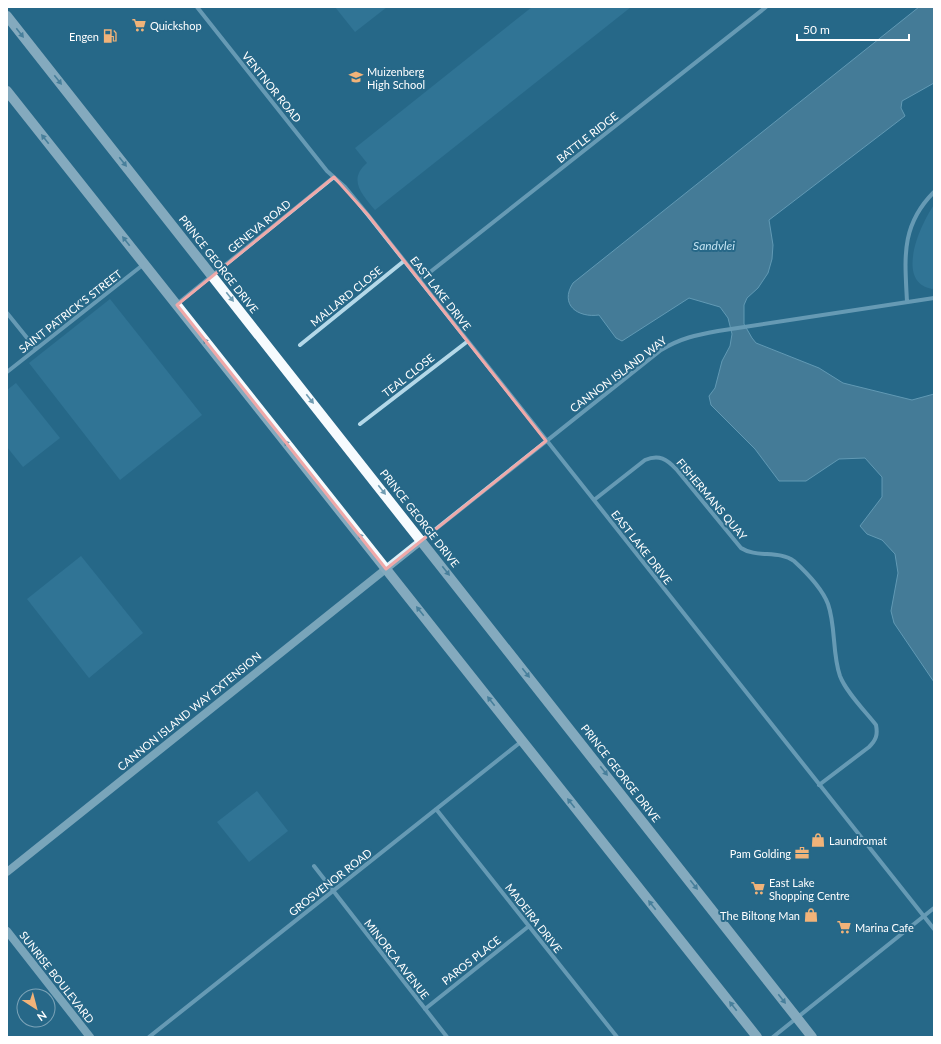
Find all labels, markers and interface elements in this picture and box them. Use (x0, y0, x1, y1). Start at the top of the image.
scale bar (797, 16, 909, 42)
supermarket icon: Quickshop (131, 17, 147, 33)
place label: Quickshop (150, 19, 202, 32)
text: 50 m (803, 22, 830, 37)
one-way arrow (16, 27, 25, 38)
fuel station icon: Engen (102, 28, 118, 44)
place label: Engen (69, 30, 99, 43)
street label: VENTNOR ROAD (240, 49, 304, 125)
place label: Muizenberg High School (367, 65, 425, 91)
school or university icon: Muizenberg High School (348, 69, 364, 85)
one-way arrow (53, 74, 62, 85)
street label: BATTLE RIDGE (554, 109, 620, 165)
one-way arrow (41, 134, 50, 145)
one-way arrow (118, 157, 127, 168)
street label: GENEVA ROAD (225, 197, 293, 255)
street label: PRINCE GEORGE DRIVE (177, 212, 261, 316)
one-way arrow (122, 236, 130, 247)
water label: Sandvlei (693, 238, 735, 253)
street label: EAST LAKE DRIVE (408, 253, 474, 333)
street label: MALLARD CLOSE (308, 263, 384, 329)
street label: SAINT PATRICK'S STREET (16, 266, 124, 355)
one-way arrow (225, 292, 234, 303)
street label: CANNON ISLAND WAY (567, 333, 669, 415)
one-way arrow (203, 338, 211, 349)
street label: TEAL CLOSE (379, 351, 437, 399)
one-way arrow (306, 394, 315, 405)
one-way arrow (283, 440, 292, 450)
street label: FISHERMANS QUAY (674, 456, 750, 542)
street label: PRINCE GEORGE DRIVE (378, 466, 462, 570)
one-way arrow (378, 484, 386, 495)
street label: EAST LAKE DRIVE (609, 507, 675, 587)
one-way arrow (357, 533, 366, 544)
one-way arrow (442, 565, 450, 576)
one-way arrow (415, 606, 424, 617)
street label: CANNON ISLAND WAY EXTENSION (115, 649, 263, 773)
one-way arrow (522, 667, 531, 678)
one-way arrow (486, 695, 495, 706)
street label: PRINCE GEORGE DRIVE (579, 721, 663, 825)
one-way arrow (600, 765, 608, 776)
one-way arrow (567, 797, 576, 808)
shop icon: Laundromat (810, 832, 826, 848)
place label: Laundromat (829, 834, 887, 847)
office icon: Pam Golding (794, 845, 810, 861)
street label: GROSVENOR ROAD (286, 846, 374, 918)
place label: Pam Golding (730, 847, 791, 860)
place label: East Lake Shopping Centre (769, 876, 850, 902)
one-way arrow (689, 880, 698, 891)
supermarket icon: East Lake Shopping Centre (750, 880, 766, 896)
street label: MADEIRA DRIVE (503, 881, 565, 955)
one-way arrow (648, 899, 656, 910)
shop icon: The Biltong Man (803, 907, 819, 923)
place label: The Biltong Man (720, 909, 800, 922)
street label: MINORCA AVENUE (362, 917, 432, 1001)
supermarket icon: Marina Cafe (836, 919, 852, 935)
place label: Marina Cafe (855, 921, 914, 934)
street label: SUNRISE BOULEVARD (17, 928, 97, 1026)
street label: PAROS PLACE (439, 933, 503, 987)
north arrow (16, 988, 56, 1028)
one-way arrow (778, 993, 786, 1004)
one-way arrow (728, 1001, 737, 1012)

